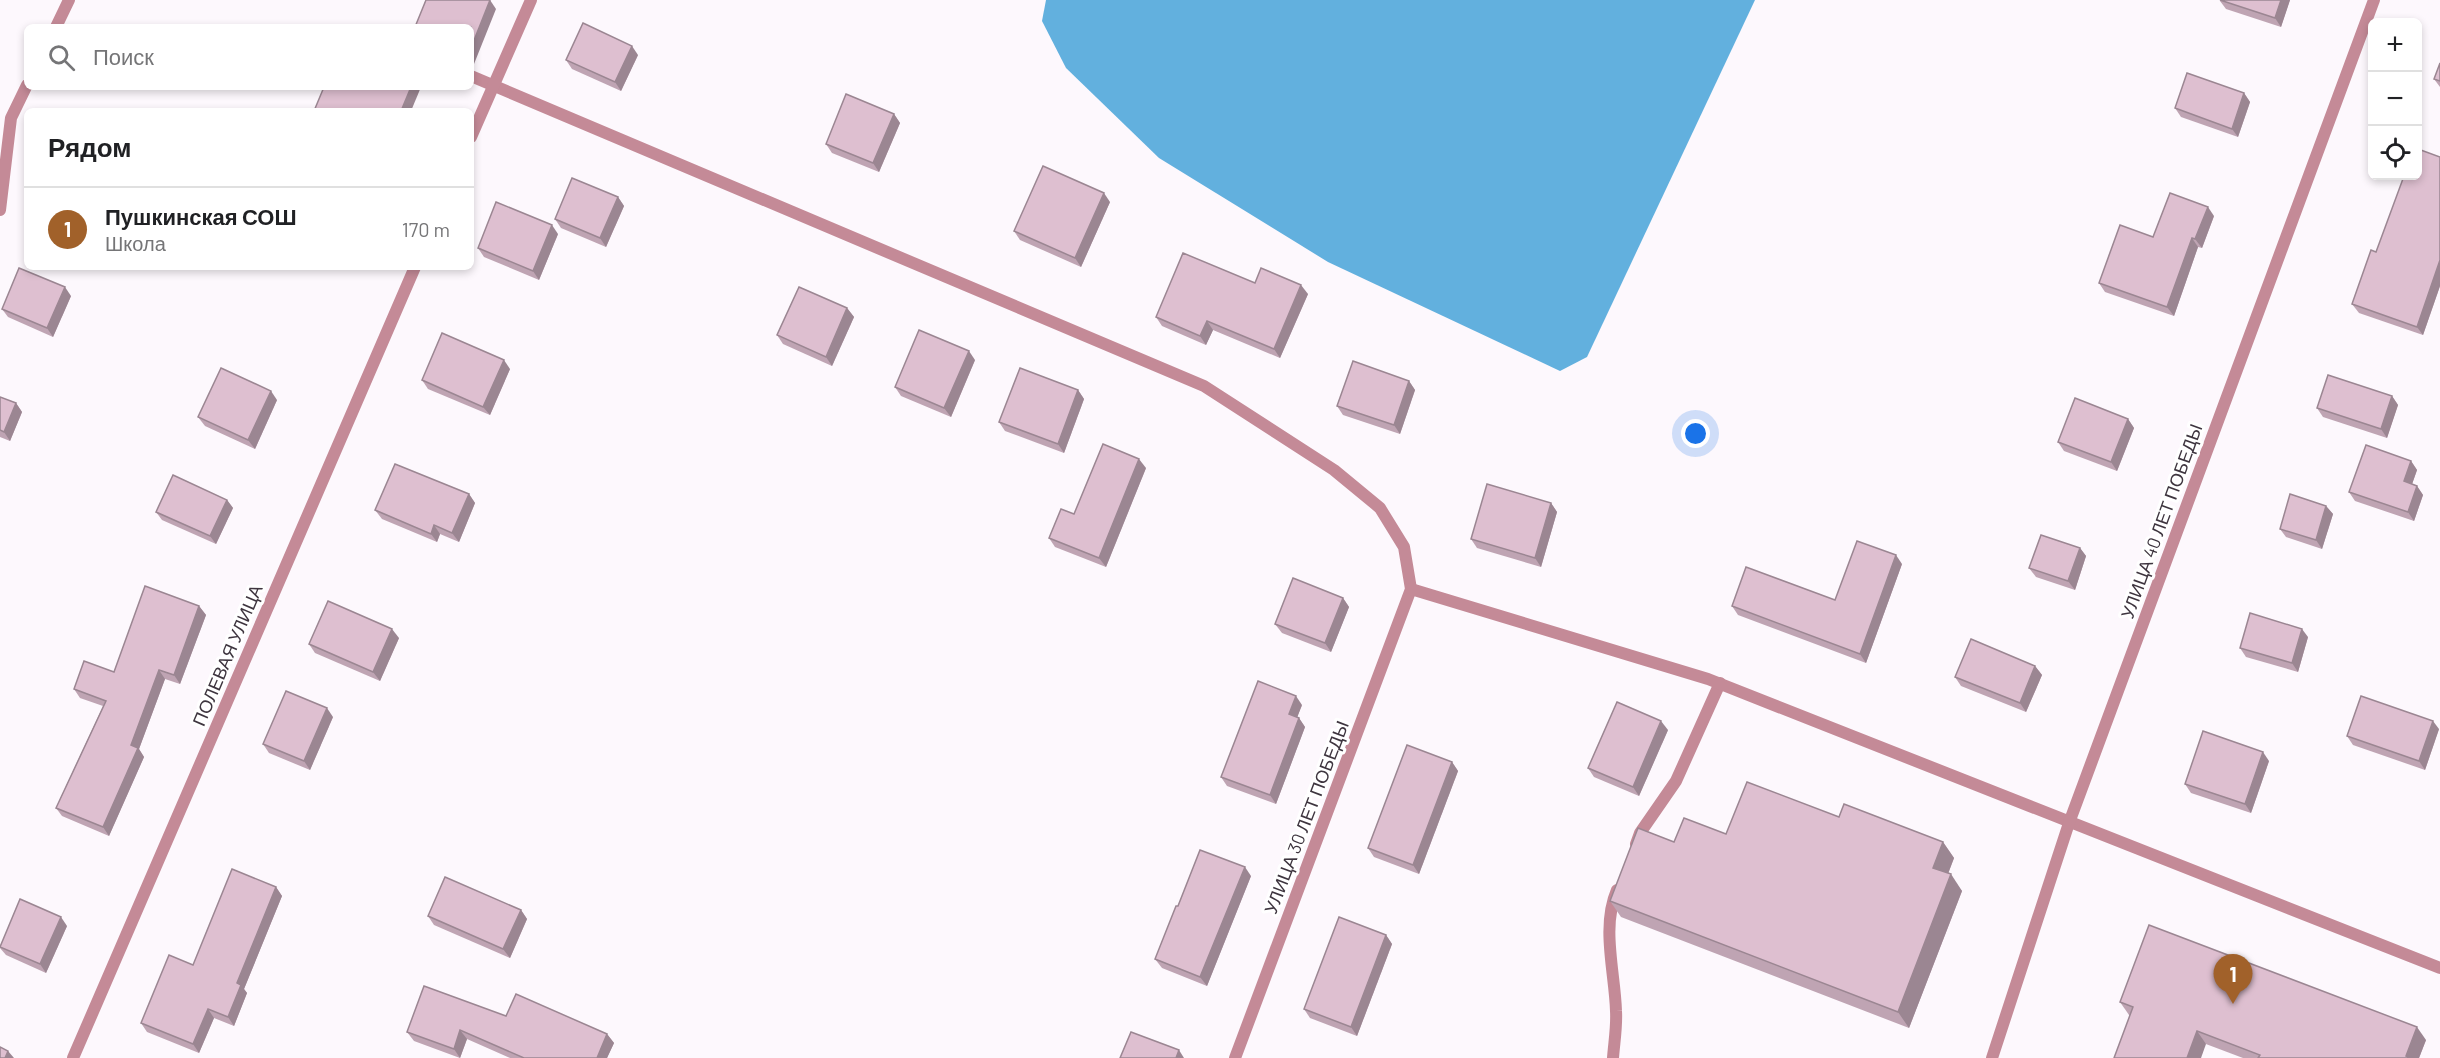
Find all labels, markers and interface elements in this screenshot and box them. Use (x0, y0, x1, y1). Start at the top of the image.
map controls (2368, 18, 2422, 180)
button: + (2368, 18, 2422, 72)
search box (24, 24, 474, 90)
icon: search (45, 41, 78, 74)
text: Поиск (93, 43, 154, 69)
button: − (2368, 72, 2422, 126)
button: locate (2368, 126, 2422, 180)
text: Рядом (48, 131, 131, 162)
text: Пушкинская СОШ (105, 203, 297, 229)
text: 1 (64, 217, 71, 241)
text: 170 m (402, 217, 450, 241)
text: Школа (105, 231, 166, 255)
your location (1681, 419, 1710, 448)
street label: УЛИЦА 40 ЛЕТ ПОБЕДЫ (2116, 421, 2206, 621)
street label: ПОЛЕВАЯ УЛИЦА (187, 581, 267, 729)
street label: УЛИЦА 30 ЛЕТ ПОБЕДЫ (1259, 717, 1353, 917)
pin: 1 (2214, 954, 2252, 1004)

